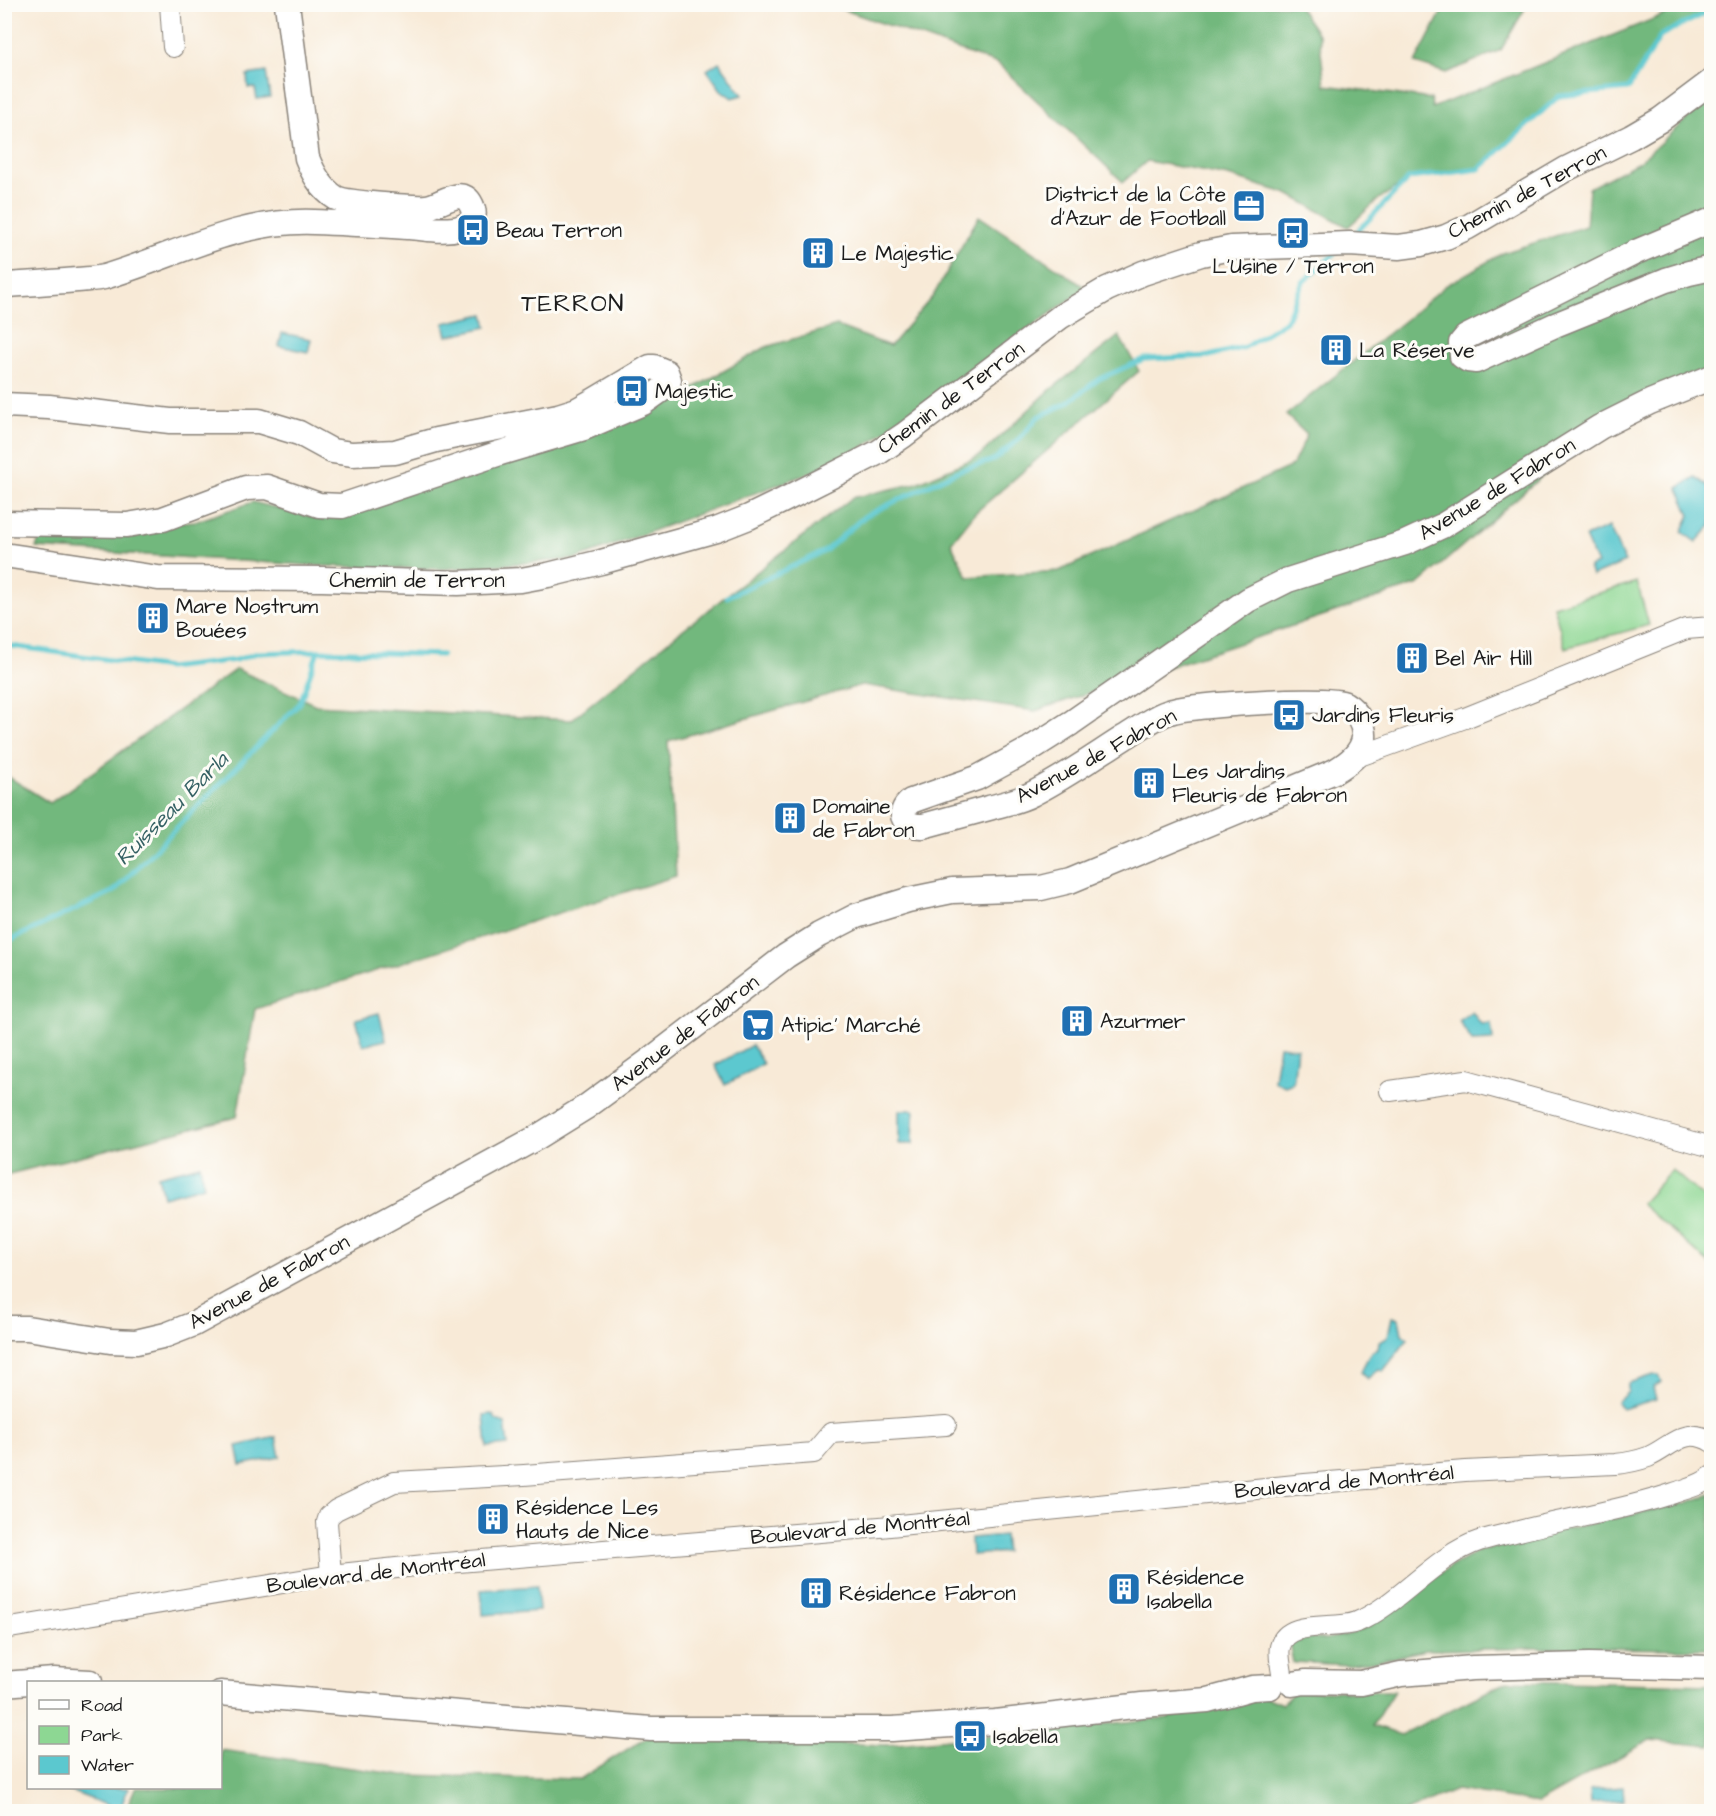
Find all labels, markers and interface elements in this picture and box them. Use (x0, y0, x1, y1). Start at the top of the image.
street label: Chemin de Terron (1443, 138, 1611, 246)
place label: District de la Côte d'Azur de Football (1046, 180, 1226, 233)
office icon: District de la Côte d'Azur de Football (1231, 188, 1267, 224)
bus stop icon: Beau Terron (455, 212, 491, 248)
bus stop icon: L'Usine / Terron (1275, 215, 1311, 251)
place label: Beau Terron (496, 216, 622, 245)
building icon: Le Majestic (800, 235, 836, 271)
place label: Le Majestic (841, 239, 954, 268)
place label: L'Usine / Terron (1212, 252, 1374, 281)
district label: TERRON (521, 287, 625, 321)
building icon: La Réserve (1318, 332, 1354, 368)
street label: Chemin de Terron (871, 335, 1031, 461)
place label: La Réserve (1359, 336, 1475, 365)
bus stop icon: Majestic (614, 373, 650, 409)
place label: Majestic (655, 377, 734, 406)
street label: Avenue de Fabron (1413, 431, 1581, 547)
street label: Chemin de Terron (329, 566, 505, 595)
place label: Mare Nostrum Bouées (176, 592, 319, 645)
building icon: Mare Nostrum Bouées (135, 600, 171, 636)
building icon: Bel Air Hill (1394, 640, 1430, 676)
place label: Bel Air Hill (1435, 644, 1532, 673)
bus stop icon: Jardins Fleuris (1271, 697, 1307, 733)
street label: Avenue de Fabron (1011, 701, 1181, 811)
place label: Jardins Fleuris (1312, 701, 1454, 730)
water label: Ruisseau Barla (108, 744, 237, 873)
place label: Les Jardins Fleuris de Fabron (1172, 757, 1347, 810)
building icon: Les Jardins Fleuris de Fabron (1131, 765, 1167, 801)
place label: Domaine de Fabron (813, 792, 914, 845)
building icon: Domaine de Fabron (772, 800, 808, 836)
street label: Avenue de Fabron (605, 968, 765, 1098)
building icon: Azurmer (1059, 1003, 1095, 1039)
supermarket icon: Atipic' Marché (740, 1007, 776, 1043)
place label: Azurmer (1100, 1007, 1186, 1036)
place label: Atipic' Marché (781, 1011, 921, 1041)
street label: Avenue de Fabron (184, 1227, 354, 1337)
street label: Boulevard de Montréal (1233, 1458, 1455, 1506)
place label: Résidence Les Hauts de Nice (516, 1493, 658, 1546)
building icon: Résidence Les Hauts de Nice (475, 1501, 511, 1537)
street label: Boulevard de Montréal (749, 1504, 971, 1552)
street label: Boulevard de Montréal (265, 1545, 487, 1601)
place label: Résidence Isabella (1147, 1563, 1244, 1616)
building icon: Résidence Isabella (1106, 1571, 1142, 1607)
building icon: Résidence Fabron (798, 1575, 834, 1611)
place label: Résidence Fabron (839, 1579, 1016, 1608)
legend (27, 1681, 222, 1789)
text: Road (81, 1693, 122, 1718)
bus stop icon: Isabella (952, 1718, 988, 1754)
place label: Isabella (993, 1722, 1058, 1751)
text: Park (81, 1723, 123, 1748)
text: Water (81, 1753, 134, 1778)

